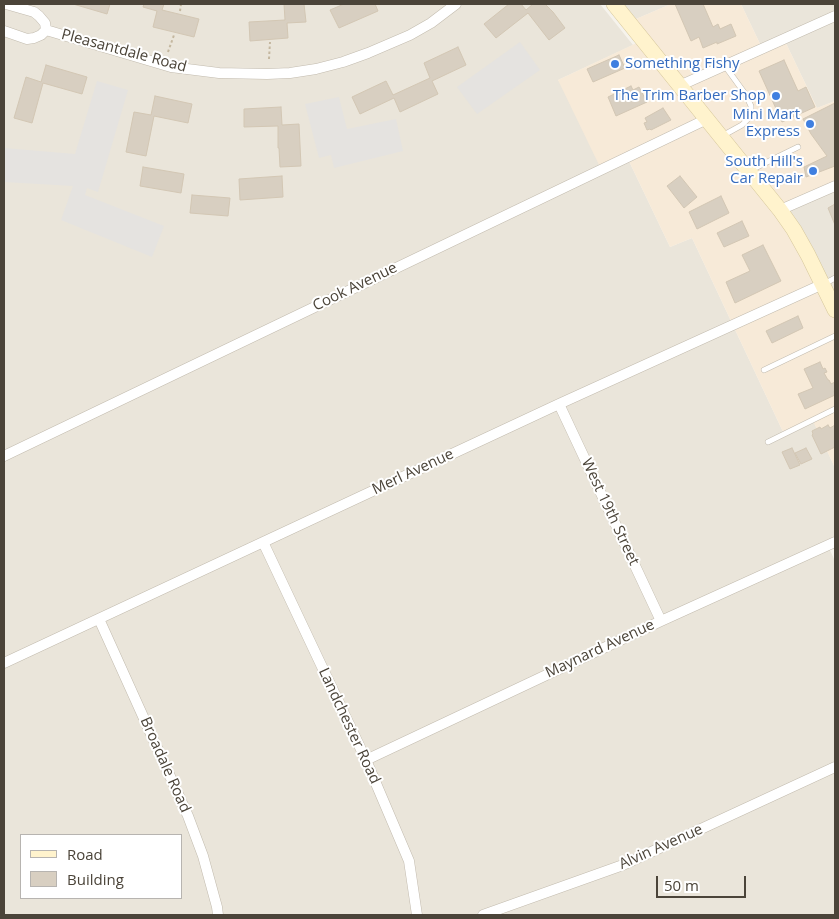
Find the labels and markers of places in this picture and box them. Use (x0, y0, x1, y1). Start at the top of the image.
place label: Something Fishy (625, 55, 740, 73)
marker: Something Fishy (609, 58, 621, 70)
place label: The Trim Barber Shop (613, 87, 766, 105)
marker: The Trim Barber Shop (770, 90, 782, 102)
place label: Mini Mart Express (733, 106, 800, 141)
marker: Mini Mart Express (804, 118, 816, 130)
place label: South Hill's Car Repair (725, 153, 803, 188)
marker: South Hill's Car Repair (807, 165, 819, 177)

